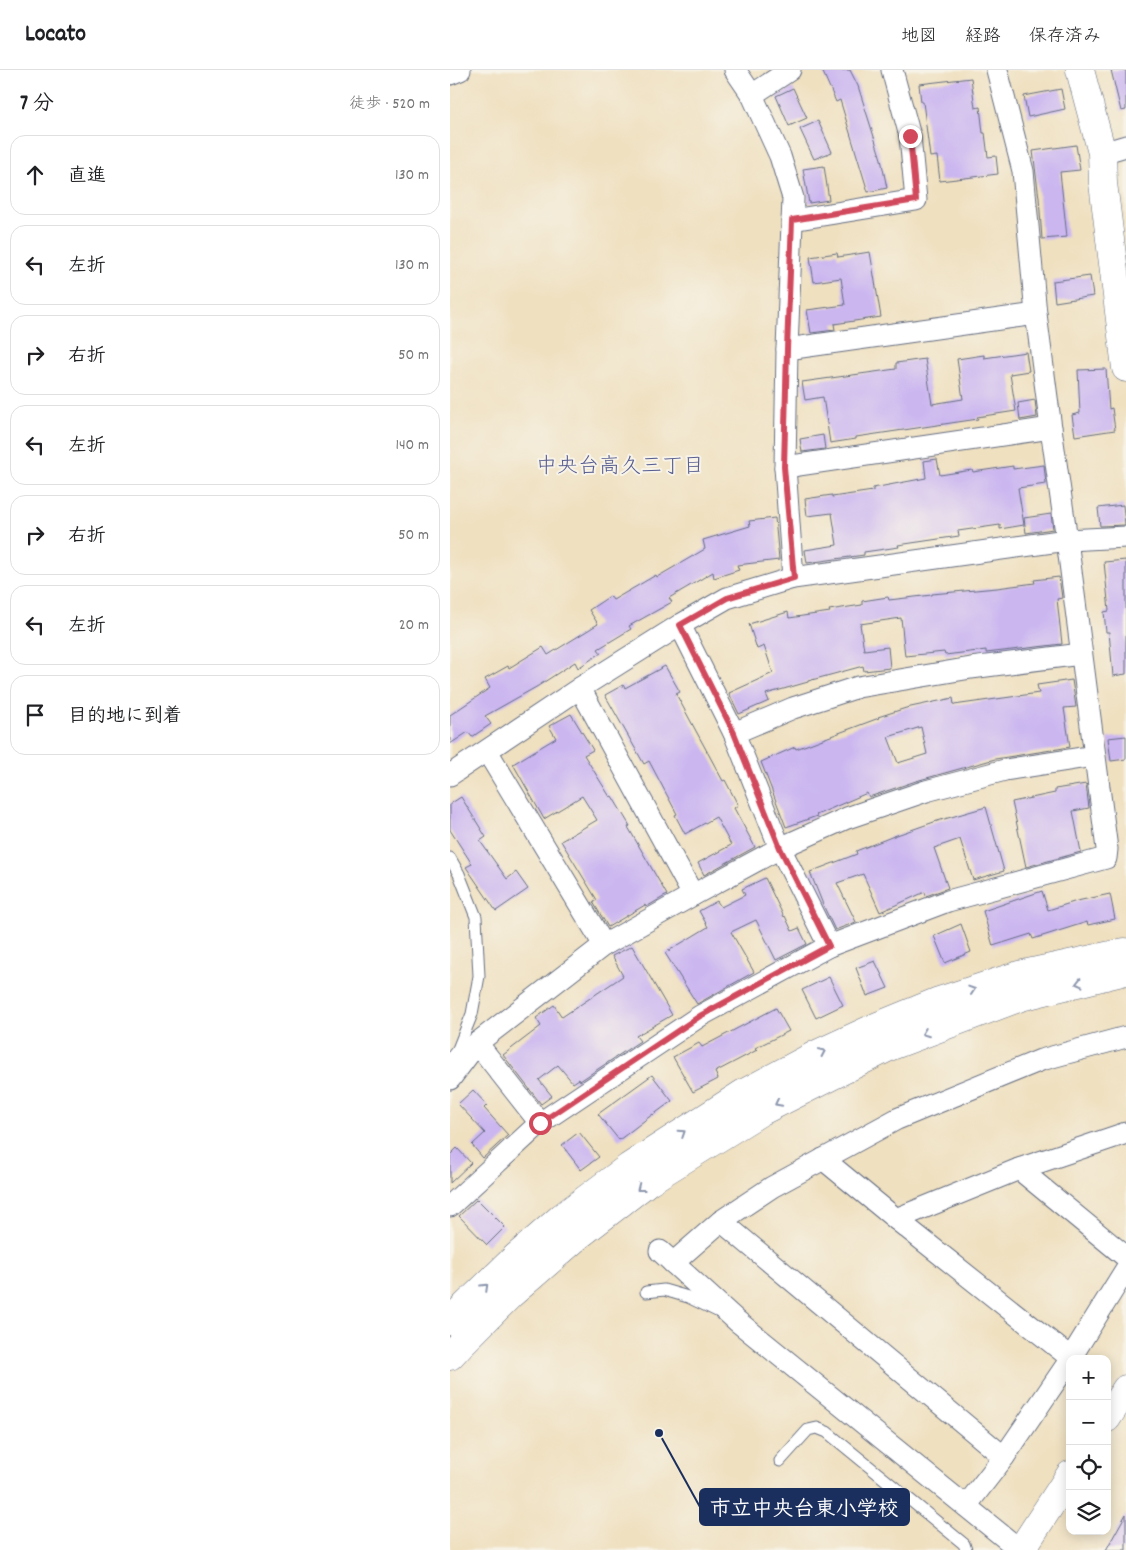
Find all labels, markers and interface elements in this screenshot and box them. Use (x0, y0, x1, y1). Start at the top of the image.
text: Locato (25, 18, 86, 52)
text: 地図 (901, 25, 937, 50)
text: 経路 (965, 25, 1001, 50)
text: 保存済み (1029, 25, 1101, 50)
text: 7 分 (20, 90, 54, 120)
text: 徒歩 · 520 m (349, 93, 430, 116)
route end (899, 125, 922, 148)
icon: ahead (21, 161, 49, 189)
text: 直進 (68, 164, 106, 191)
text: 130 m (395, 164, 429, 187)
icon: left (21, 251, 49, 279)
text: 左折 (68, 254, 106, 281)
text: 130 m (395, 254, 429, 277)
icon: right (21, 341, 49, 369)
text: 右折 (68, 344, 106, 371)
text: 50 m (398, 344, 429, 367)
icon: left (21, 431, 49, 459)
text: 左折 (68, 434, 106, 461)
text: 140 m (395, 434, 429, 457)
district label: 中央台高久三丁目 (536, 453, 704, 483)
icon: right (21, 521, 49, 549)
text: 右折 (68, 524, 106, 551)
text: 50 m (398, 524, 429, 547)
icon: left (21, 611, 49, 639)
text: 左折 (68, 614, 106, 641)
text: 20 m (399, 614, 429, 637)
icon: arrive (21, 701, 49, 729)
text: 目的地に到着 (68, 704, 182, 731)
one-way arrow (1075, 977, 1083, 987)
one-way arrow (968, 986, 976, 996)
one-way arrow (921, 1027, 929, 1037)
one-way arrow (817, 1048, 826, 1058)
one-way arrow (774, 1097, 783, 1107)
route start (529, 1112, 552, 1135)
one-way arrow (676, 1130, 685, 1139)
one-way arrow (636, 1182, 646, 1191)
one-way arrow (479, 1284, 488, 1293)
map controls (1066, 1355, 1111, 1535)
button: + (1066, 1355, 1111, 1400)
button: − (1066, 1400, 1111, 1445)
button: locate (1066, 1445, 1111, 1490)
callout: 市立中央台東小学校 (700, 1489, 909, 1525)
button: layers (1066, 1490, 1111, 1535)
text: 市立中央台東小学校 (710, 1496, 899, 1526)

